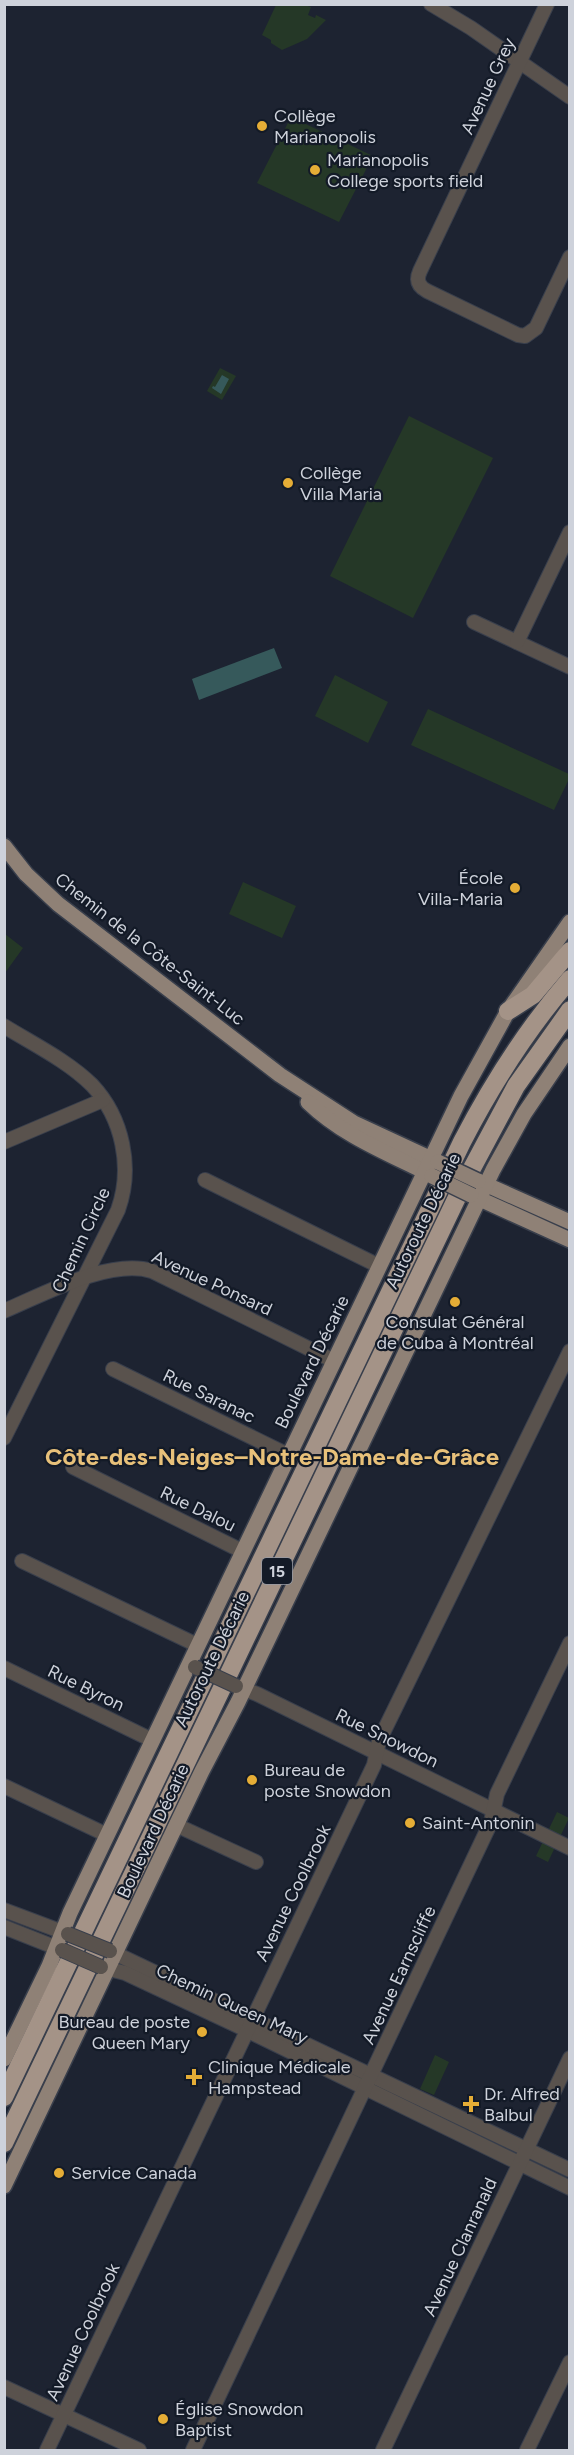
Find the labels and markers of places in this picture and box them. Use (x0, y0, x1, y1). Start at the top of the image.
place label: Collège Marianopolis (274, 105, 376, 148)
marker: Collège Marianopolis (255, 119, 269, 133)
place label: Marianopolis College sports field (327, 149, 483, 192)
marker: Marianopolis College sports field (308, 163, 322, 177)
place label: Collège Villa Maria (300, 462, 382, 505)
marker: Collège Villa Maria (281, 476, 295, 490)
place label: École Villa-Maria (418, 867, 503, 910)
marker: École Villa-Maria (508, 881, 522, 895)
marker: Consulat Général de Cuba à Montréal (448, 1295, 462, 1309)
place label: Consulat Général de Cuba à Montréal (376, 1311, 534, 1354)
place label: Bureau de poste Snowdon (264, 1759, 391, 1802)
marker: Bureau de poste Snowdon (245, 1773, 259, 1787)
place label: Saint-Antonin (422, 1812, 534, 1834)
marker: Saint-Antonin (403, 1816, 417, 1830)
place label: Bureau de poste Queen Mary (59, 2011, 191, 2054)
marker: Bureau de poste Queen Mary (195, 2025, 209, 2039)
place label: Clinique Médicale Hampstead (208, 2056, 351, 2099)
marker: Clinique Médicale Hampstead (185, 2068, 203, 2086)
place label: Dr. Alfred Balbul (484, 2083, 560, 2126)
marker: Dr. Alfred Balbul (462, 2095, 480, 2113)
place label: Service Canada (71, 2162, 197, 2184)
marker: Service Canada (52, 2166, 66, 2180)
place label: Église Snowdon Baptist (175, 2398, 303, 2441)
marker: Église Snowdon Baptist (156, 2412, 170, 2426)

